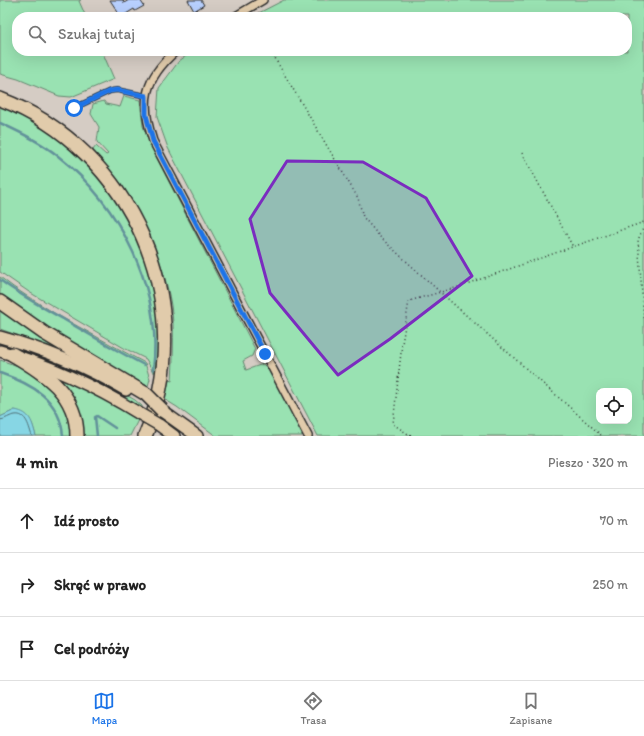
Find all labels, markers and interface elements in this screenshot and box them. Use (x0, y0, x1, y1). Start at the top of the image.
search box (12, 12, 632, 56)
icon: search (26, 23, 48, 45)
text: Szukaj tutaj (58, 25, 135, 43)
route start (65, 99, 83, 117)
route end (256, 345, 274, 363)
map controls (596, 388, 632, 424)
button: locate (596, 388, 632, 424)
text: 4 min (16, 452, 58, 472)
text: Pieszo · 320 m (548, 455, 628, 470)
icon: ahead (16, 510, 38, 532)
text: Idź prosto (54, 512, 119, 530)
text: 70 m (600, 513, 628, 528)
icon: right (16, 574, 38, 596)
text: Skręć w prawo (54, 576, 146, 594)
text: 250 m (592, 577, 628, 592)
icon: arrive (16, 638, 38, 660)
text: Cel podróży (54, 640, 129, 658)
tab: Mapa (92, 690, 117, 727)
tab: Trasa (301, 690, 326, 727)
tab: Zapisane (510, 690, 552, 727)

